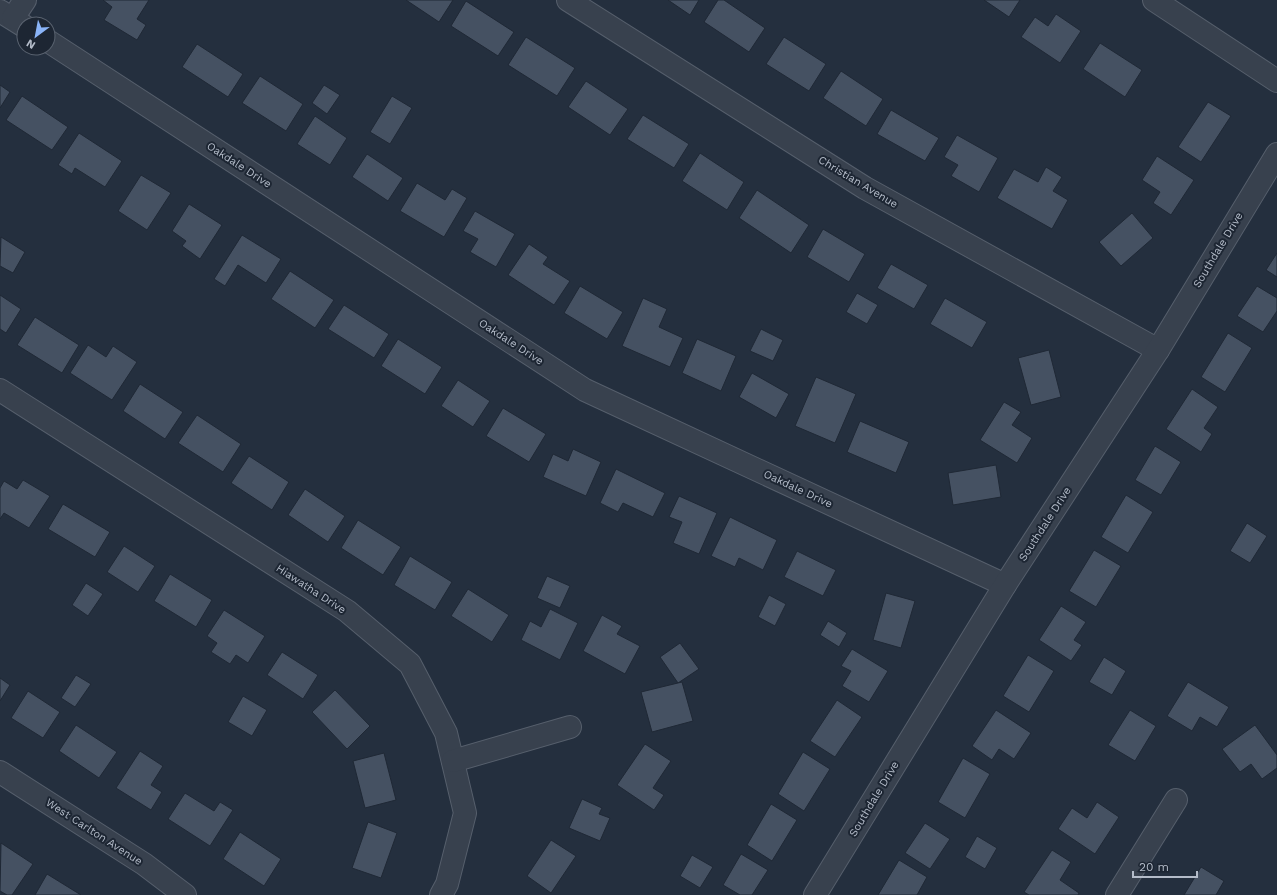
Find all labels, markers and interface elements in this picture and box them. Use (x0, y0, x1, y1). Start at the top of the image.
north arrow (16, 16, 56, 56)
text: N (24, 36, 38, 52)
street label: Oakdale Drive (204, 139, 274, 191)
street label: Christian Avenue (816, 153, 900, 211)
street label: Southdale Drive (1190, 210, 1246, 290)
street label: Oakdale Drive (476, 316, 546, 368)
street label: Oakdale Drive (762, 467, 834, 511)
street label: Southdale Drive (1016, 484, 1074, 564)
street label: Hiawatha Drive (274, 562, 348, 616)
street label: Southdale Drive (846, 759, 902, 839)
street label: West Carlton Avenue (43, 796, 145, 868)
scale bar (1133, 853, 1197, 879)
text: 20 m (1139, 860, 1169, 874)

